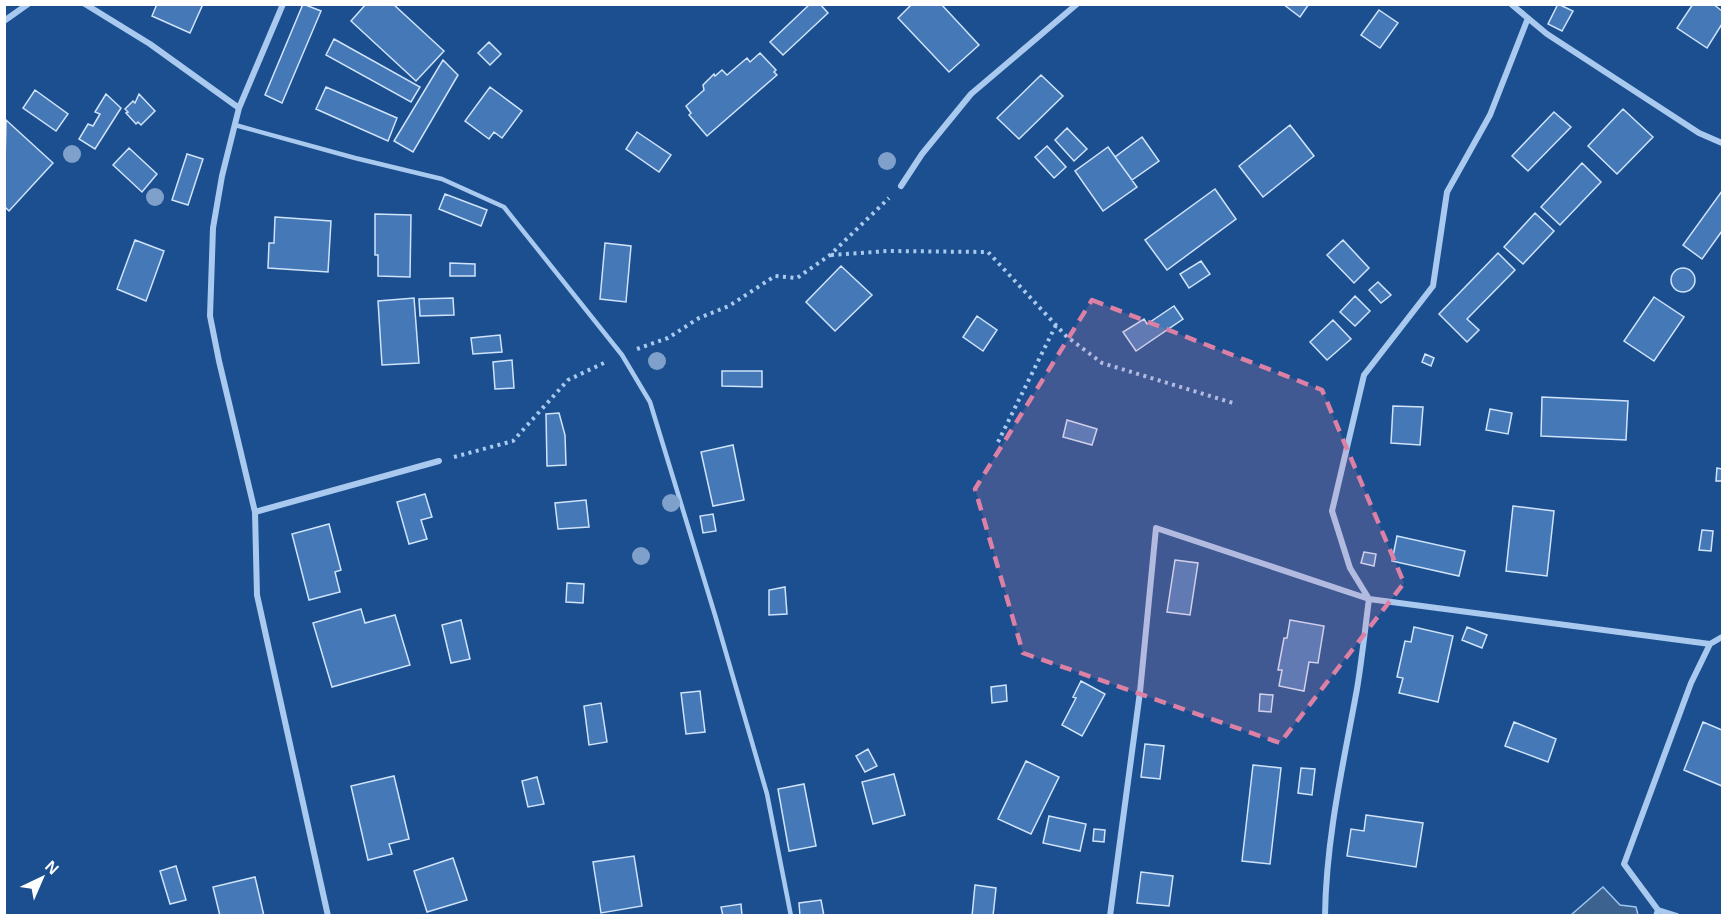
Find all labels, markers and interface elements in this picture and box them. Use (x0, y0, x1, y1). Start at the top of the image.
north arrow (12, 848, 72, 908)
text: N (42, 857, 62, 878)

